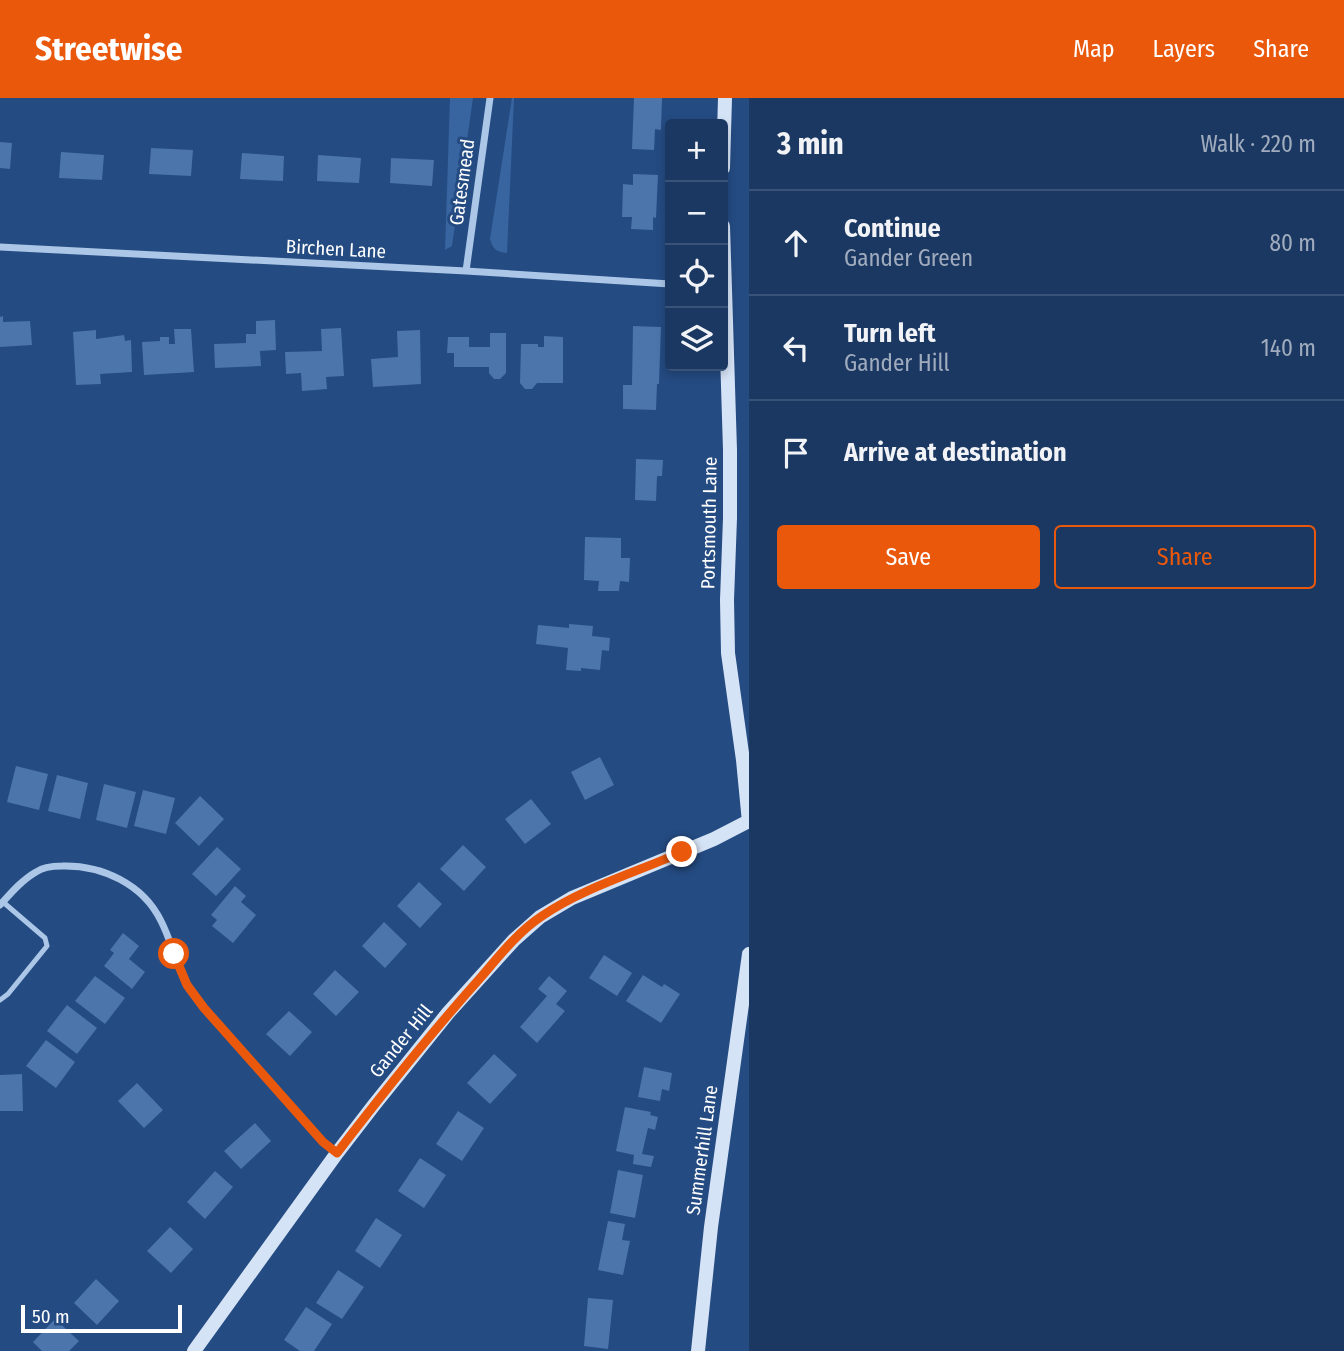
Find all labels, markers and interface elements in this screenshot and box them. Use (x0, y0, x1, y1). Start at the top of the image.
text: Streetwise (35, 29, 182, 69)
text: Map (1073, 35, 1115, 63)
text: Layers (1153, 35, 1215, 63)
text: Share (1253, 35, 1309, 63)
map controls (665, 119, 728, 371)
button: + (665, 119, 728, 182)
text: 3 min (777, 126, 844, 162)
text: Walk · 220 m (1201, 130, 1316, 158)
street label: Gatesmead (445, 137, 479, 227)
button: − (665, 182, 728, 245)
text: Continue (844, 213, 941, 244)
icon: ahead (777, 224, 815, 262)
text: 80 m (1269, 229, 1316, 257)
street label: Birchen Lane (285, 235, 387, 263)
text: Gander Green (844, 244, 973, 272)
button: locate (665, 245, 728, 308)
button: layers (665, 308, 728, 371)
text: Turn left (844, 318, 936, 349)
icon: left (777, 329, 815, 367)
text: 140 m (1261, 334, 1316, 362)
text: Gander Hill (844, 349, 950, 377)
icon: arrive (777, 434, 815, 472)
text: Arrive at destination (844, 437, 1067, 468)
street label: Portsmouth Lane (696, 457, 722, 589)
button: Save (777, 525, 1040, 589)
button: Share (1054, 525, 1316, 589)
route end (666, 836, 697, 867)
route start (158, 938, 189, 969)
street label: Gander Hill (365, 1000, 437, 1082)
street label: Summerhill Lane (682, 1084, 722, 1216)
scale bar (21, 1302, 182, 1334)
text: 50 m (32, 1305, 70, 1328)

